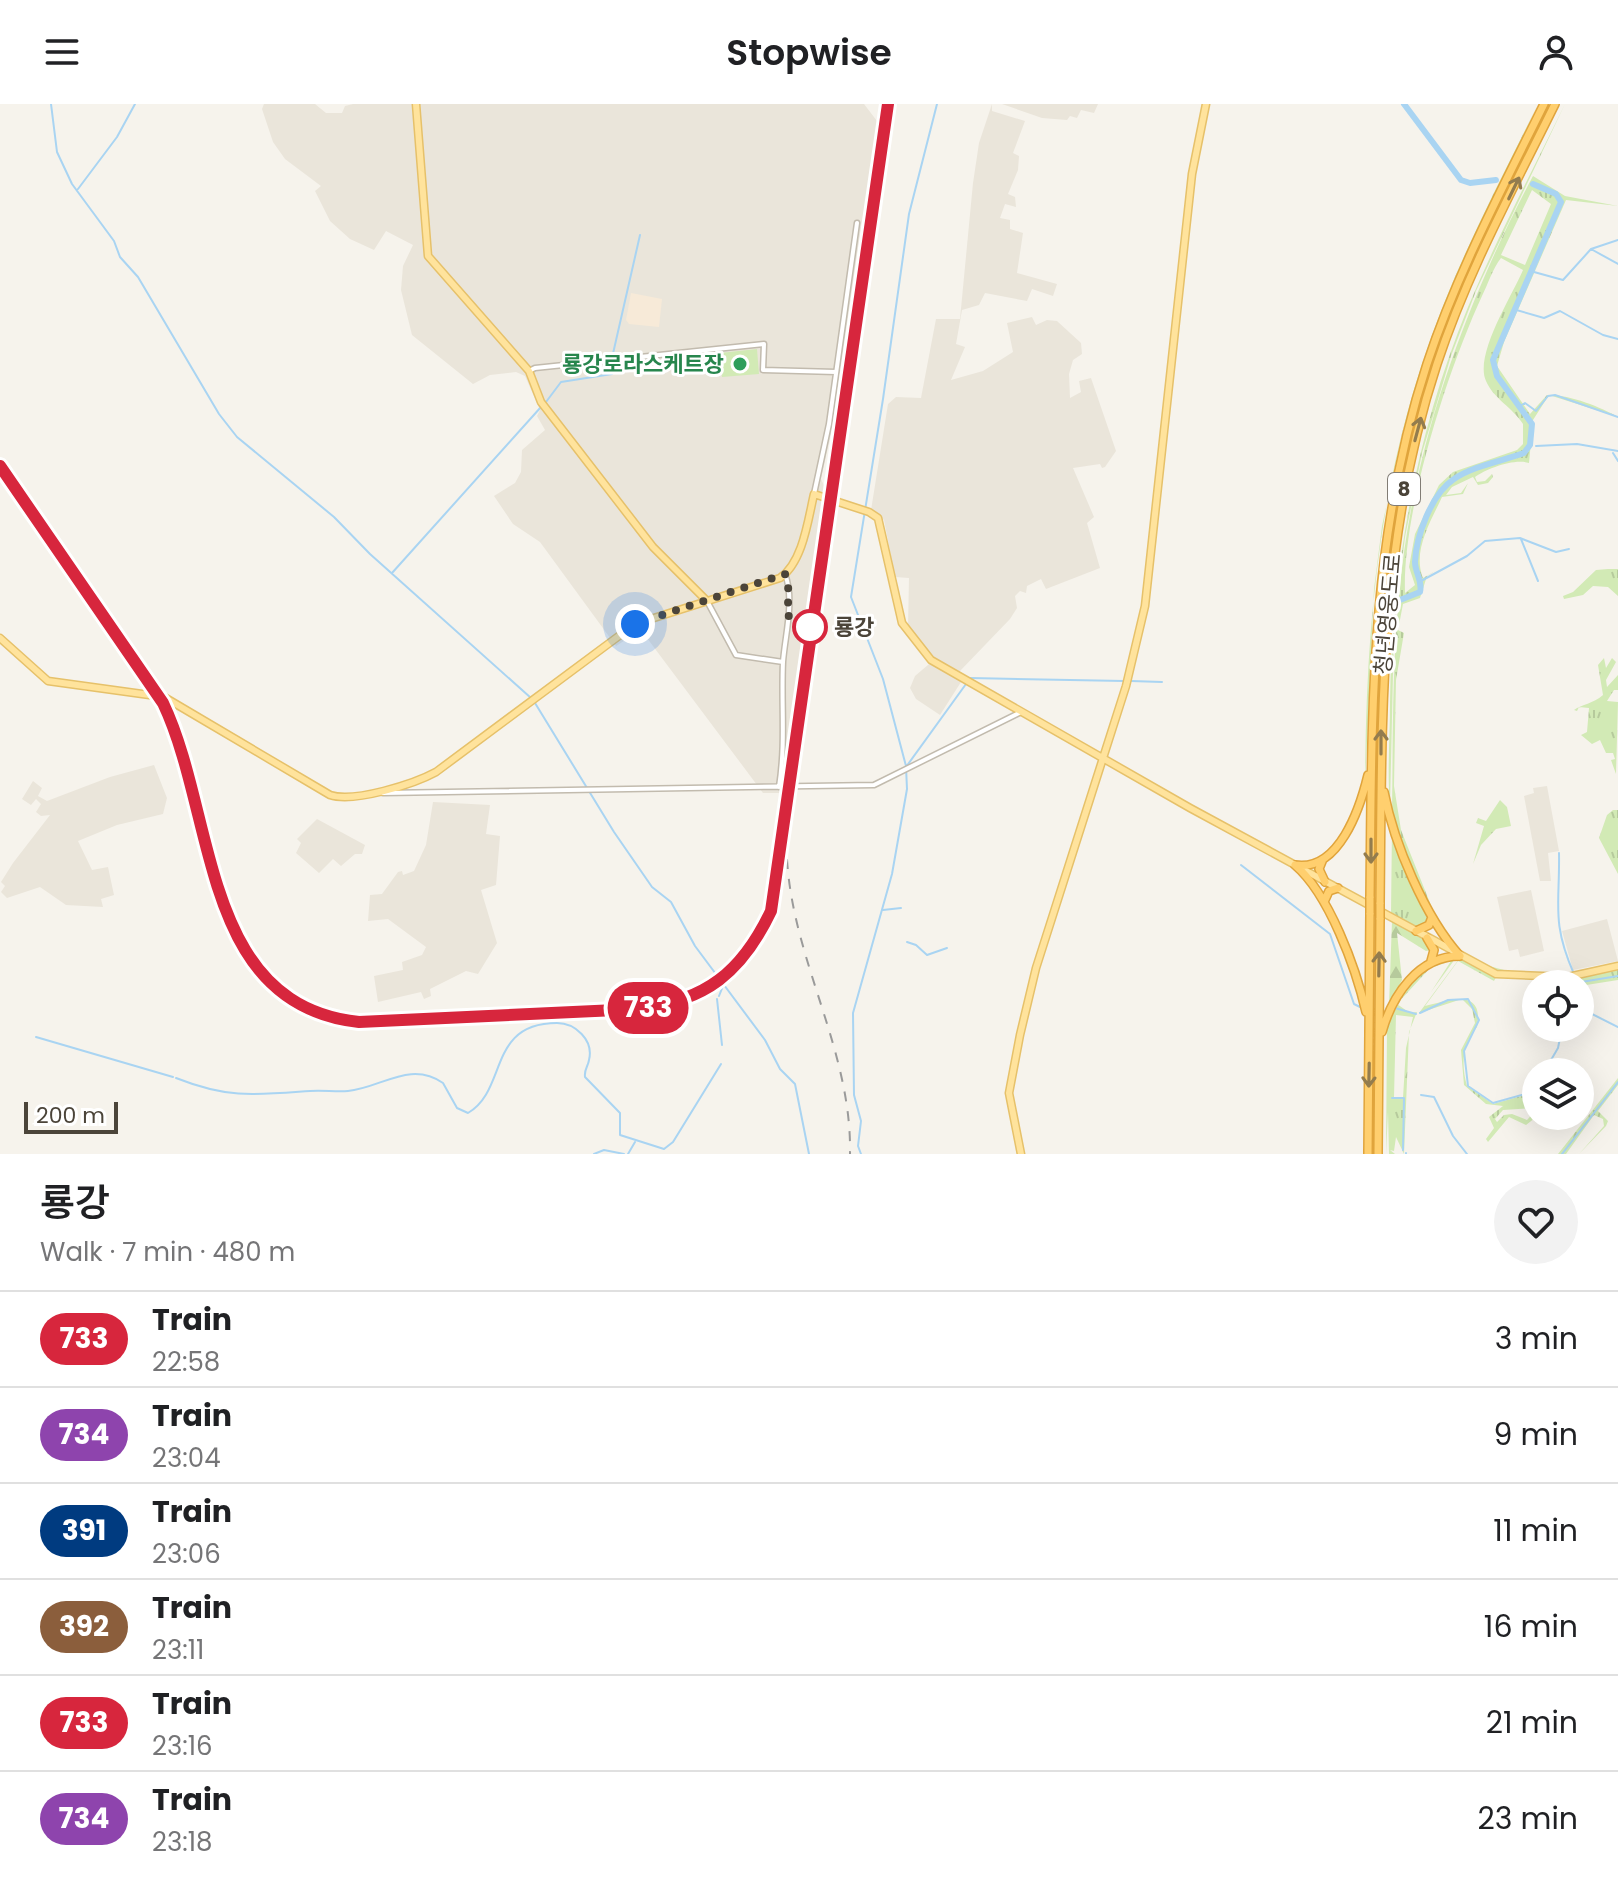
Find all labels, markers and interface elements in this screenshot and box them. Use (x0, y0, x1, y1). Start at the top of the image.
text: Stopwise (726, 27, 892, 78)
icon: menu (40, 30, 84, 74)
icon: person (1534, 30, 1578, 74)
one-way arrow (1507, 176, 1522, 200)
place label: 룡강로라스케트장 (562, 349, 724, 380)
marker: 룡강로라스케트장 (731, 355, 749, 373)
one-way arrow (1412, 416, 1427, 442)
road number: 8 (1388, 473, 1420, 505)
street label: 청년영웅도로 (1367, 552, 1409, 676)
your location (615, 604, 655, 644)
marker: 룡강 (793, 610, 827, 644)
place label: 룡강 (834, 612, 874, 643)
one-way arrow (1373, 729, 1389, 756)
one-way arrow (1363, 837, 1379, 864)
one-way arrow (1371, 951, 1387, 978)
map controls (1522, 970, 1594, 1130)
button: locate (1522, 970, 1594, 1042)
line badge: 733 (602, 982, 694, 1034)
text: 733 (624, 988, 672, 1027)
button: layers (1522, 1058, 1594, 1130)
one-way arrow (1361, 1061, 1377, 1088)
scale bar (24, 1098, 118, 1134)
text: 200 m (36, 1100, 105, 1131)
text: 룡강 (40, 1176, 110, 1229)
button: heart (1494, 1180, 1578, 1264)
text: Walk · 7 min · 480 m (40, 1234, 295, 1270)
text: Train (152, 1298, 232, 1341)
text: 3 min (1495, 1317, 1578, 1360)
text: 733 (60, 1319, 108, 1358)
text: 22:58 (152, 1344, 220, 1380)
text: Train (152, 1394, 232, 1437)
text: 9 min (1494, 1413, 1578, 1456)
text: 734 (59, 1415, 109, 1454)
text: 23:04 (152, 1440, 220, 1476)
text: Train (152, 1490, 232, 1533)
text: 11 min (1493, 1509, 1578, 1552)
text: 391 (62, 1511, 106, 1550)
text: 23:06 (152, 1536, 221, 1572)
text: Train (152, 1586, 232, 1629)
text: 16 min (1484, 1605, 1578, 1648)
text: 392 (59, 1607, 109, 1646)
text: 23:11 (152, 1632, 204, 1668)
text: Train (152, 1682, 232, 1725)
text: 21 min (1486, 1701, 1578, 1744)
text: 733 (60, 1703, 108, 1742)
text: 23:16 (152, 1728, 213, 1764)
text: Train (152, 1778, 232, 1821)
text: 23 min (1478, 1797, 1578, 1840)
text: 734 (59, 1799, 109, 1838)
text: 23:18 (152, 1824, 213, 1860)

